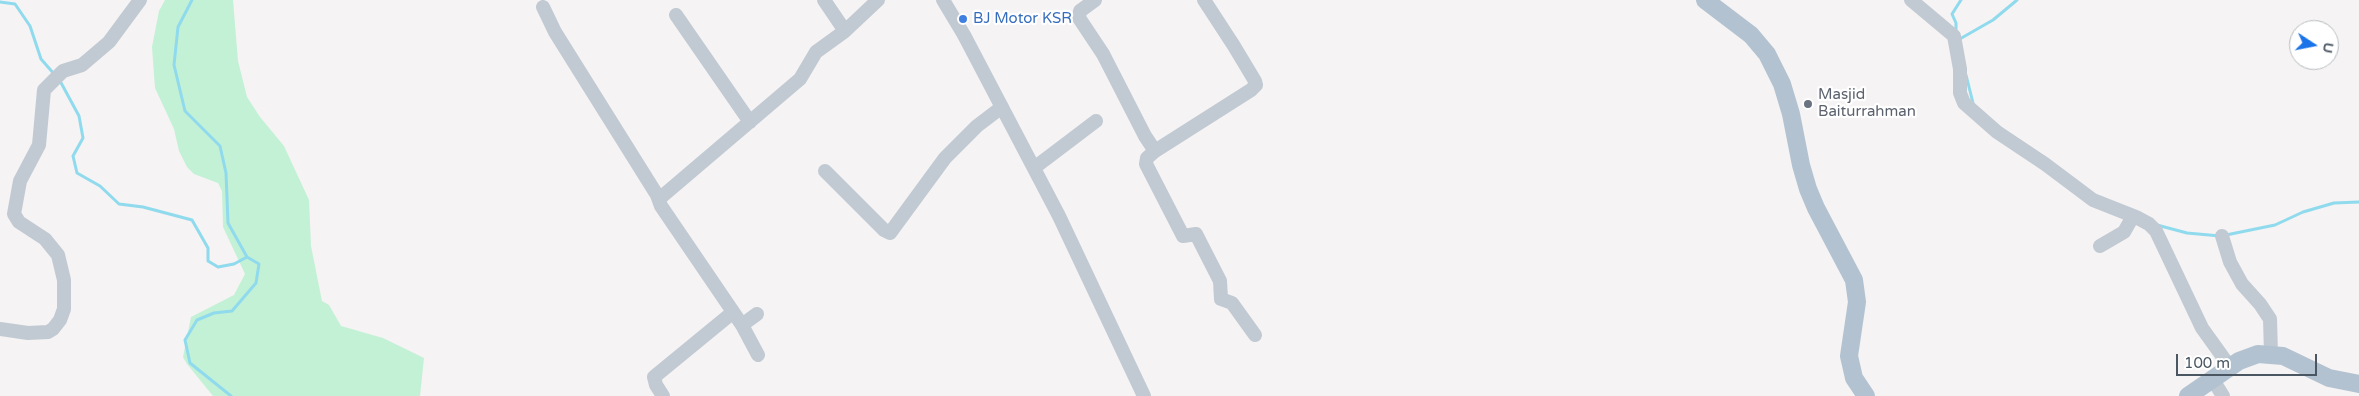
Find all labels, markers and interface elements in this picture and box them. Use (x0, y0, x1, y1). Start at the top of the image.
place label: BJ Motor KSR (973, 10, 1072, 28)
marker: BJ Motor KSR (957, 13, 969, 25)
north arrow (2289, 20, 2339, 70)
text: U (2319, 41, 2338, 55)
place label: Masjid Baiturrahman (1818, 86, 1916, 121)
marker: Masjid Baiturrahman (1802, 98, 1814, 110)
scale bar (2179, 344, 2320, 376)
text: 100 m (2184, 354, 2230, 372)

